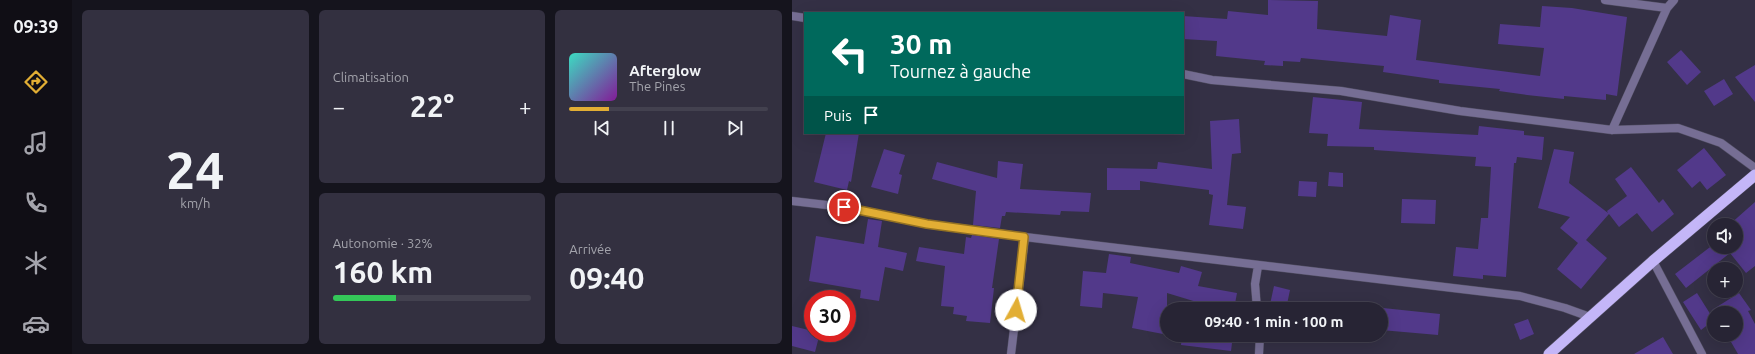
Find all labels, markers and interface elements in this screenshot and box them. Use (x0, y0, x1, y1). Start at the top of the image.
text: 09:39 (13, 16, 59, 36)
icon: left (824, 28, 876, 80)
text: 30 m (890, 28, 952, 59)
text: Tournez à gauche (890, 61, 1031, 81)
text: Afterglow (629, 62, 701, 79)
icon: directions (22, 68, 50, 96)
text: Climatisation (333, 70, 409, 84)
text: The Pines (629, 79, 685, 93)
text: 22° (410, 89, 454, 123)
text: − (333, 94, 345, 119)
text: + (519, 94, 531, 119)
icon: arrive (860, 104, 882, 126)
text: Puis (824, 107, 852, 124)
icon: previous (591, 117, 613, 139)
icon: pause (658, 117, 680, 139)
icon: next (724, 117, 746, 139)
icon: music (22, 129, 50, 157)
text: 24 (166, 141, 225, 199)
icon: phone (22, 189, 50, 217)
pin (827, 190, 861, 224)
text: km/h (180, 196, 210, 210)
icon: arrive (833, 196, 855, 218)
map controls (1707, 218, 1743, 342)
button: sound (1707, 218, 1743, 254)
text: Autonomie · 32% (333, 236, 433, 250)
text: Arrivée (569, 242, 611, 256)
icon: climate (22, 249, 50, 277)
text: 160 km (333, 255, 433, 289)
text: 09:40 (569, 261, 644, 295)
button: + (1707, 262, 1743, 298)
position arrow (995, 289, 1037, 331)
speed limit sign: 30 (804, 290, 856, 342)
button: − (1707, 306, 1743, 342)
icon: car (22, 310, 50, 338)
text: 09:40 · 1 min · 100 m (1205, 313, 1343, 330)

